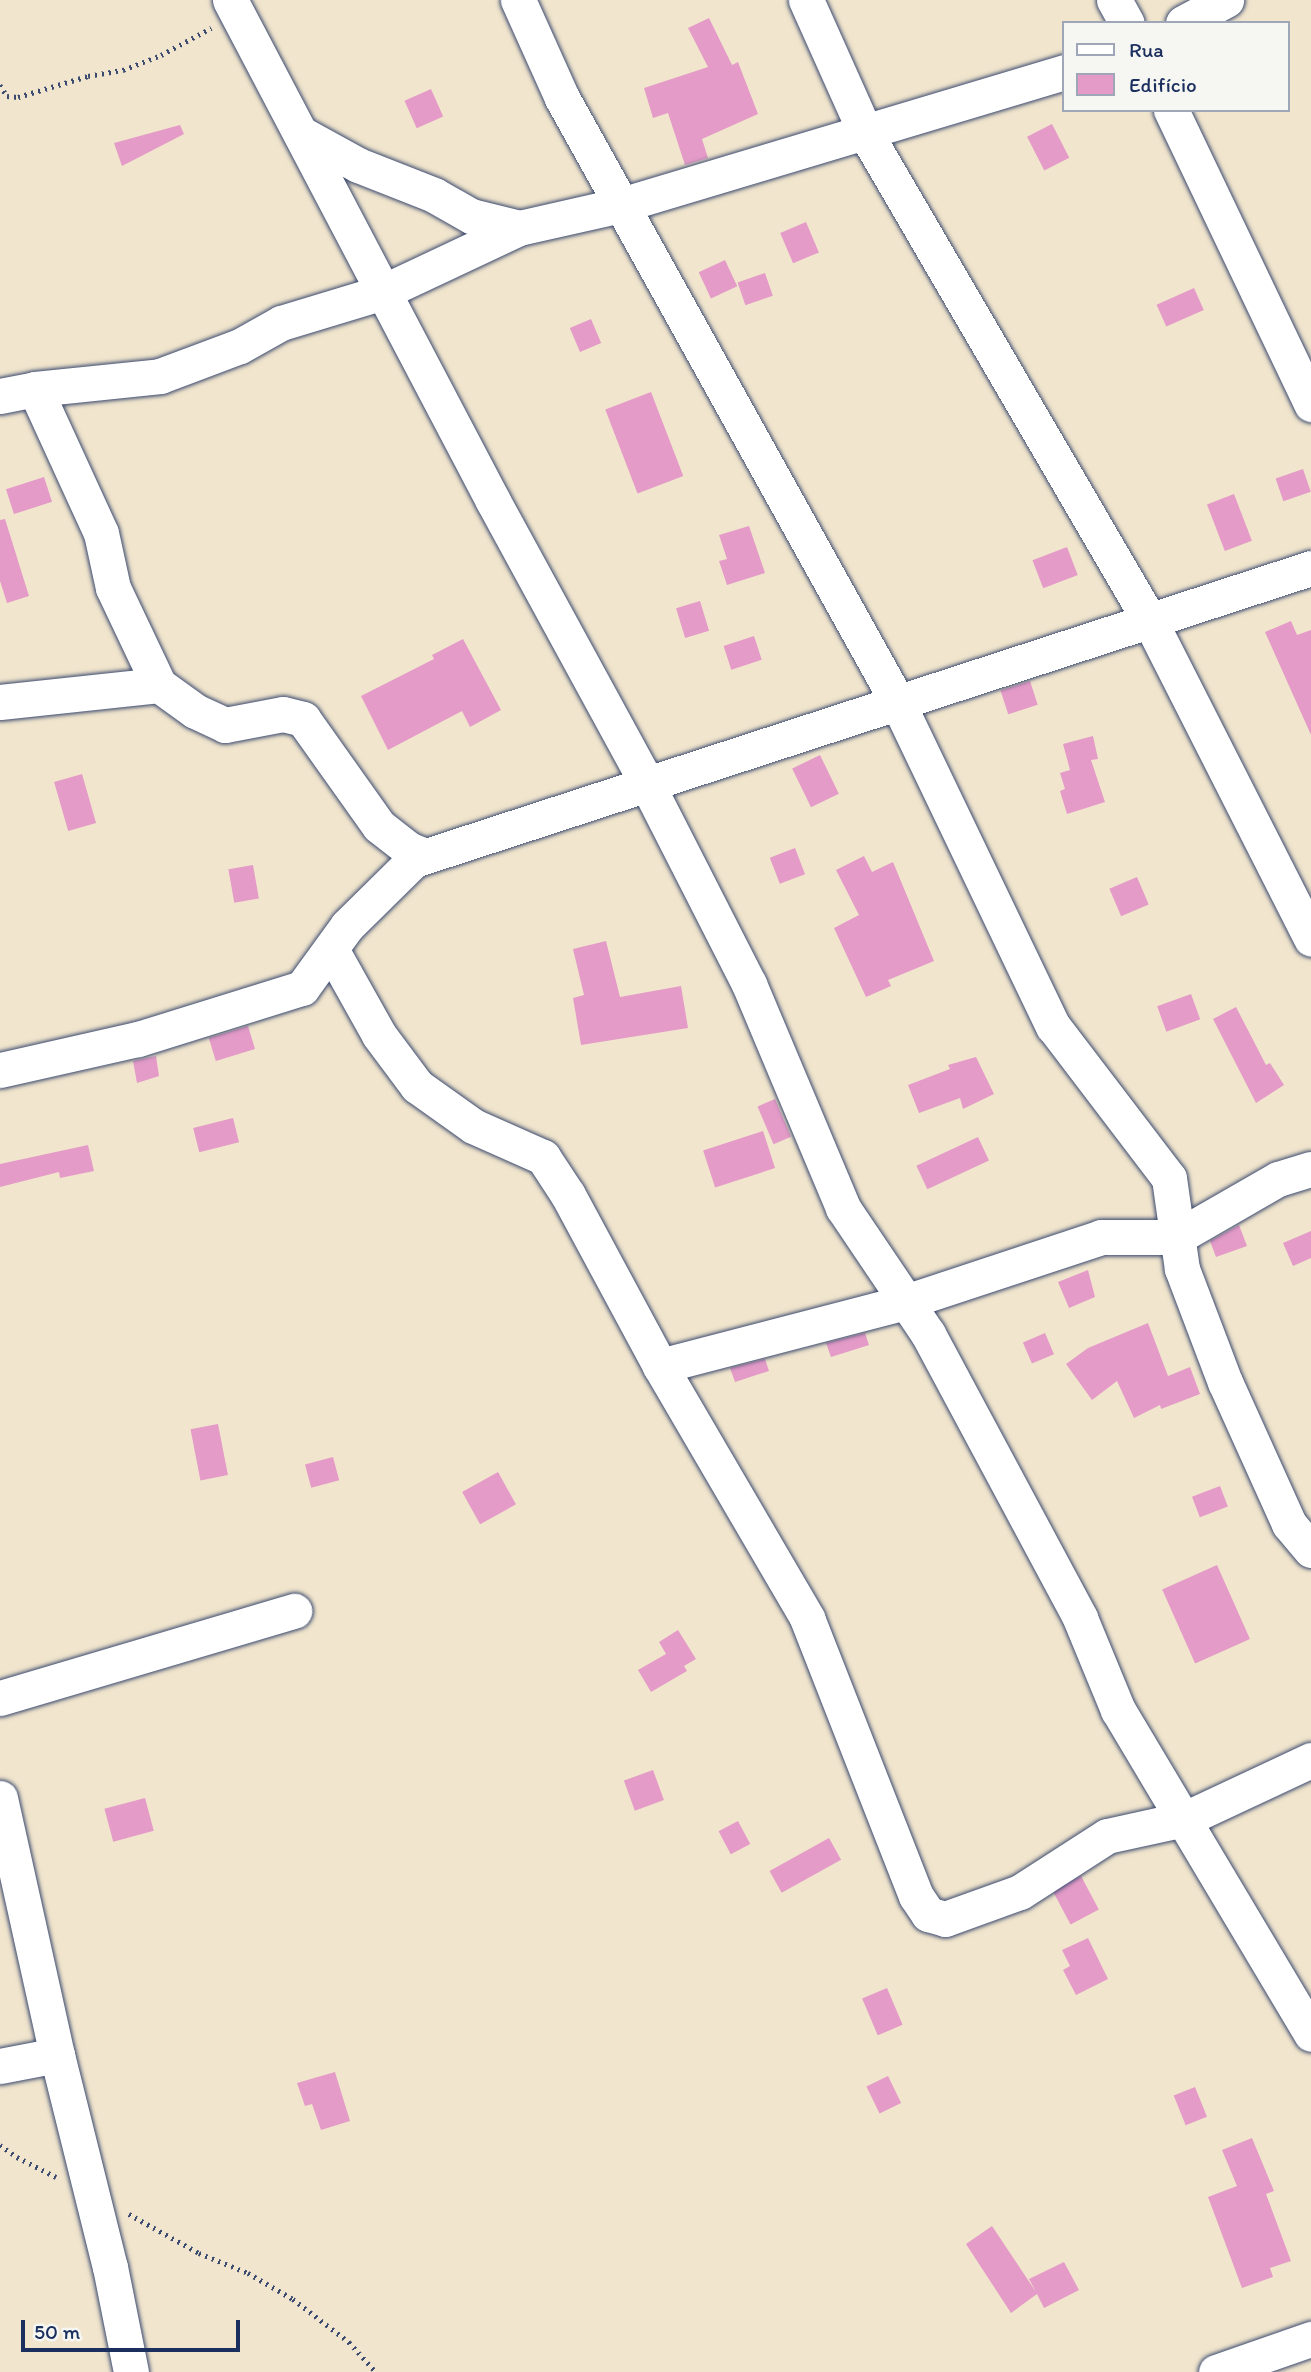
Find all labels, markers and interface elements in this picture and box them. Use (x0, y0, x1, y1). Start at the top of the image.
legend (1062, 21, 1290, 112)
text: Rua (1129, 37, 1164, 62)
text: Edifício (1129, 72, 1197, 97)
scale bar (24, 2306, 243, 2350)
text: 50 m (34, 2319, 80, 2344)

